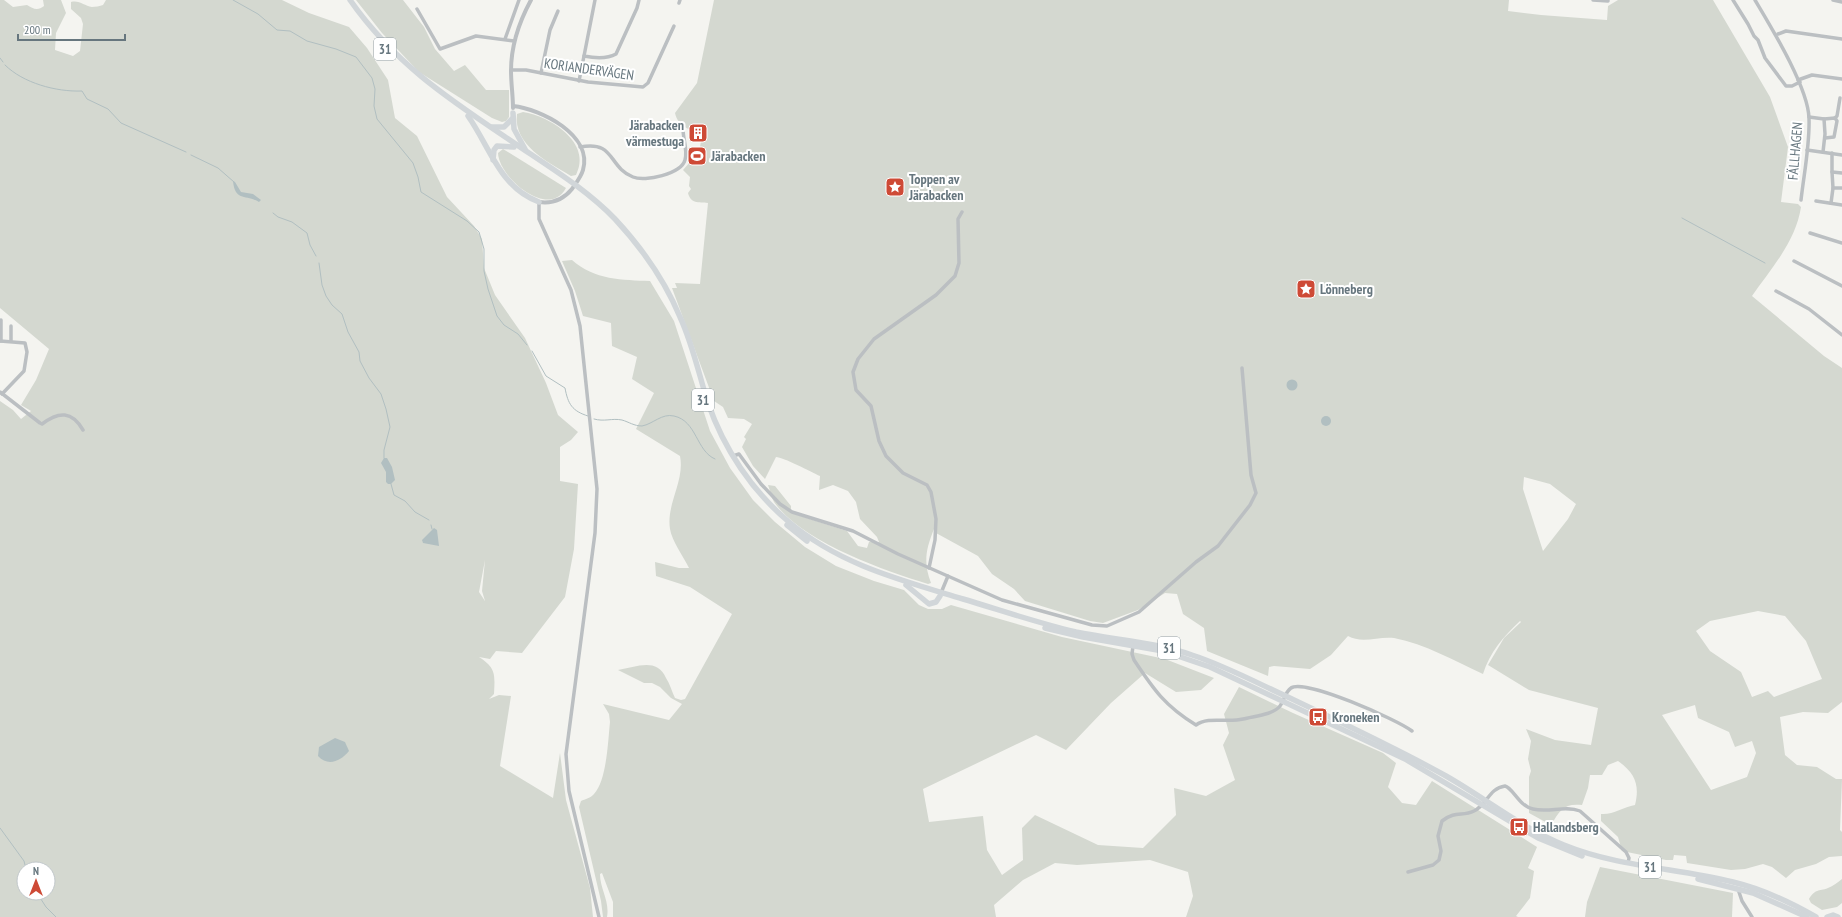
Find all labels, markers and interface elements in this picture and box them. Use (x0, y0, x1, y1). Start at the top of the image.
scale bar (18, 16, 125, 42)
text: 200 m (24, 22, 51, 37)
road number: 31 (374, 38, 396, 60)
street label: KORIANDERVÄGEN (543, 54, 635, 84)
place label: Järabacken värmestuga (625, 116, 684, 150)
street label: FÄLLHAGEN (1783, 121, 1807, 181)
building icon: Järabacken värmestuga (687, 122, 709, 144)
sports icon: Järabacken (686, 145, 708, 167)
place label: Järabacken (710, 147, 766, 165)
place label: Toppen av Järabacken (908, 170, 964, 204)
place icon: Toppen av Järabacken (884, 176, 906, 198)
place icon: Lönneberg (1295, 278, 1317, 300)
place label: Lönneberg (1320, 280, 1373, 298)
road number: 31 (692, 389, 714, 411)
road number: 31 (1158, 637, 1180, 659)
bus stop icon: Kroneken (1307, 706, 1329, 728)
place label: Kroneken (1332, 708, 1380, 726)
bus stop icon: Hallandsberg (1508, 816, 1530, 838)
place label: Hallandsberg (1533, 818, 1599, 836)
road number: 31 (1639, 856, 1661, 878)
north arrow (16, 861, 56, 901)
text: N (33, 864, 39, 878)

